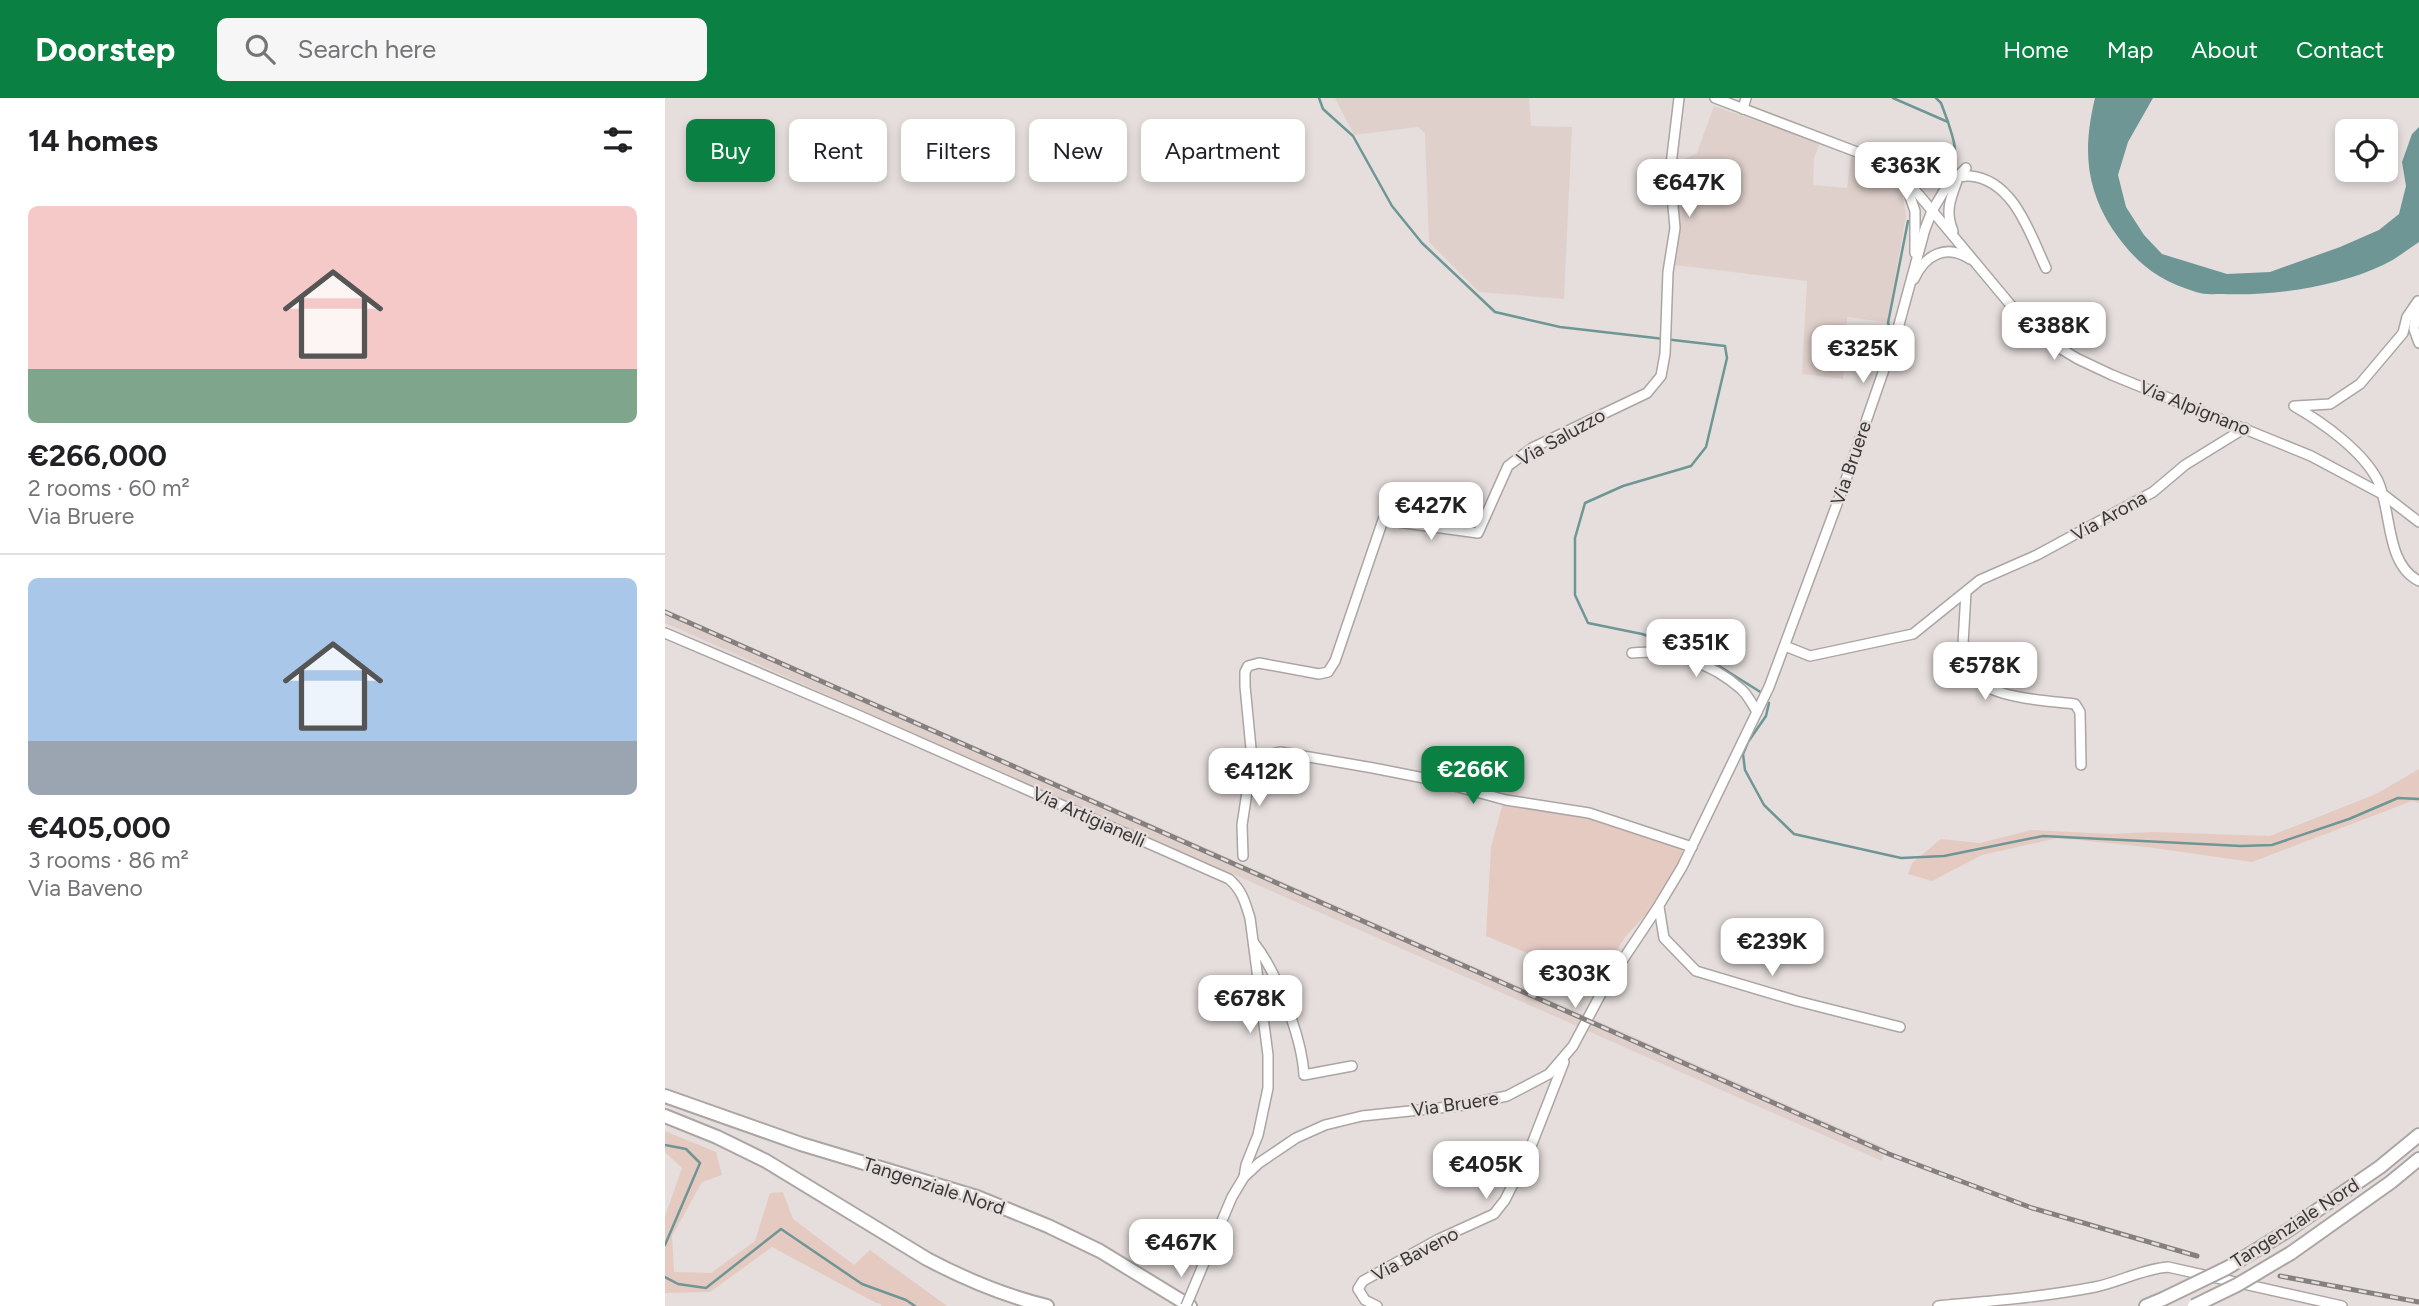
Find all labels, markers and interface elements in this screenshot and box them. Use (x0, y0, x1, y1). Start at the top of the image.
search box (217, 18, 707, 81)
text: Doorstep (35, 30, 175, 69)
icon: search (241, 30, 279, 68)
text: Search here (297, 33, 436, 65)
text: Home (2003, 35, 2069, 64)
text: Map (2107, 35, 2153, 64)
text: About (2191, 35, 2258, 64)
text: Contact (2296, 35, 2384, 64)
chip: Buy (686, 119, 775, 182)
chip: Rent (789, 119, 887, 182)
chip: Filters (901, 119, 1015, 182)
chip: New (1029, 119, 1127, 182)
chip: Apartment (1141, 119, 1305, 182)
map controls (2335, 119, 2398, 182)
button: locate (2335, 119, 2398, 182)
icon: filters (599, 121, 637, 159)
text: 14 homes (28, 122, 158, 159)
pin: €363K (1857, 142, 1955, 202)
text: €363K (1871, 151, 1941, 179)
pin: €647K (1640, 159, 1738, 219)
text: €647K (1653, 168, 1725, 196)
icon: home (270, 251, 396, 377)
pin: €388K (2005, 302, 2103, 362)
text: €388K (2018, 311, 2090, 339)
pin: €325K (1814, 326, 1912, 385)
text: €325K (1828, 334, 1898, 362)
street label: Via Alpignano (2136, 375, 2254, 441)
street label: Via Saluzzo (1513, 403, 1609, 471)
street label: Via Bruere (1826, 418, 1876, 508)
text: €266,000 (28, 437, 167, 474)
text: 2 rooms · 60 m² (28, 474, 190, 502)
pin: €427K (1382, 482, 1480, 542)
street label: Via Arona (2067, 486, 2151, 546)
text: €427K (1395, 491, 1467, 519)
text: Via Bruere (28, 502, 134, 530)
pin: €351K (1647, 620, 1745, 679)
icon: home (270, 623, 396, 749)
text: €351K (1662, 628, 1730, 656)
pin: €578K (1936, 642, 2034, 702)
text: €578K (1949, 651, 2021, 679)
pin: €266K (1424, 746, 1522, 806)
pin: €412K (1210, 748, 1308, 808)
text: €266K (1437, 755, 1509, 783)
text: €412K (1225, 757, 1293, 785)
street label: Via Artigianelli (1029, 782, 1149, 852)
text: €405,000 (28, 809, 171, 846)
text: 3 rooms · 86 m² (28, 846, 189, 874)
text: Via Baveno (28, 874, 143, 902)
pin: €239K (1723, 918, 1821, 978)
text: €239K (1737, 927, 1807, 955)
pin: €303K (1526, 950, 1624, 1010)
text: €303K (1539, 959, 1611, 987)
pin: €678K (1201, 976, 1299, 1035)
text: €678K (1214, 984, 1286, 1012)
street label: Via Bruere (1410, 1087, 1500, 1121)
pin: €405K (1437, 1142, 1535, 1201)
text: €405K (1449, 1150, 1523, 1178)
street label: Tangenziale Nord (860, 1152, 1008, 1220)
street label: Tangenziale Nord (2227, 1173, 2363, 1273)
pin: €467K (1132, 1220, 1230, 1279)
street label: Via Baveno (1368, 1222, 1462, 1286)
text: €467K (1145, 1228, 1217, 1256)

